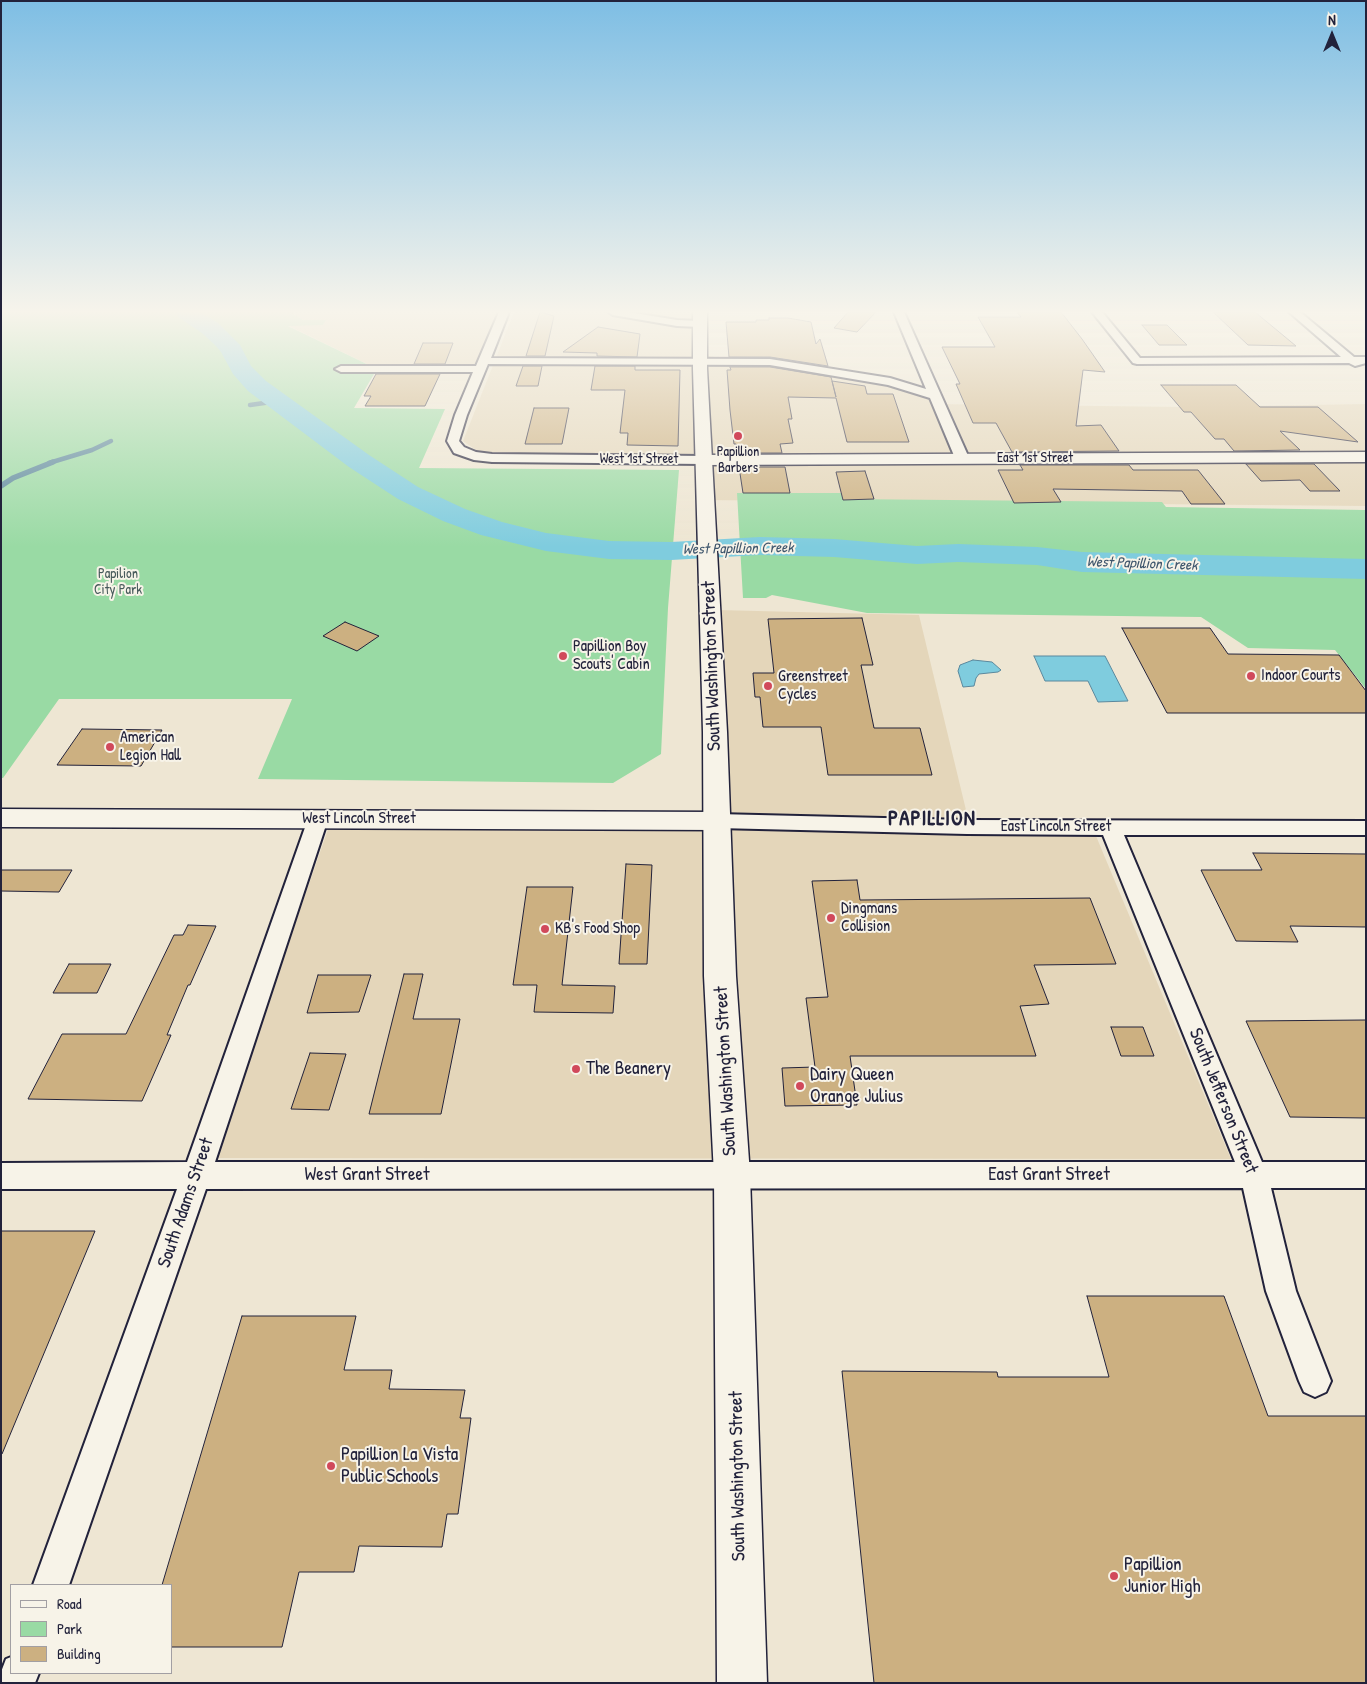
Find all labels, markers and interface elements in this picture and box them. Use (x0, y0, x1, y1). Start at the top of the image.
north arrow (1307, 10, 1357, 60)
text: N (1328, 10, 1336, 29)
marker: Papillion Barbers (732, 430, 744, 442)
place label: Papillion Barbers (717, 444, 759, 477)
street label: East 1st Street (997, 450, 1073, 466)
street label: West 1st Street (600, 451, 678, 467)
water label: West Papillion Creek (682, 539, 794, 559)
water label: West Papillion Creek (1086, 553, 1198, 575)
park label: Papilion City Park (94, 566, 142, 598)
street label: South Washington Street (698, 581, 726, 751)
place label: Papillion Boy Scouts' Cabin (573, 637, 650, 675)
marker: Papillion Boy Scouts' Cabin (557, 650, 569, 662)
place label: Indoor Courts (1261, 666, 1340, 686)
place label: Greenstreet Cycles (778, 667, 848, 705)
marker: Indoor Courts (1245, 670, 1257, 682)
marker: Greenstreet Cycles (762, 680, 774, 692)
place label: American Legion Hall (120, 728, 181, 766)
marker: American Legion Hall (104, 741, 116, 753)
district label: PAPILLION (887, 806, 977, 832)
street label: West Lincoln Street (302, 809, 416, 829)
street label: East Lincoln Street (1001, 817, 1111, 837)
place label: Dingmans Collision (841, 899, 897, 937)
marker: Dingmans Collision (825, 912, 837, 924)
place label: KB's Food Shop (555, 919, 640, 939)
marker: KB's Food Shop (539, 923, 551, 935)
street label: South Washington Street (710, 986, 742, 1156)
street label: South Jefferson Street (1183, 1025, 1263, 1177)
place label: The Beanery (586, 1058, 671, 1080)
marker: The Beanery (570, 1063, 582, 1075)
place label: Dairy Queen Orange Julius (810, 1064, 903, 1108)
marker: Dairy Queen Orange Julius (794, 1080, 806, 1092)
street label: South Adams Street (153, 1135, 219, 1271)
street label: West Grant Street (304, 1164, 430, 1186)
street label: East Grant Street (988, 1164, 1110, 1186)
street label: South Washington Street (725, 1391, 751, 1561)
place label: Papillion La Vista Public Schools (341, 1444, 458, 1488)
marker: Papillion La Vista Public Schools (325, 1460, 337, 1472)
place label: Papillion Junior High (1124, 1554, 1200, 1598)
marker: Papillion Junior High (1108, 1570, 1120, 1582)
legend (10, 1584, 172, 1674)
text: Road (57, 1593, 82, 1614)
text: Park (57, 1618, 82, 1639)
text: Building (57, 1643, 101, 1664)

